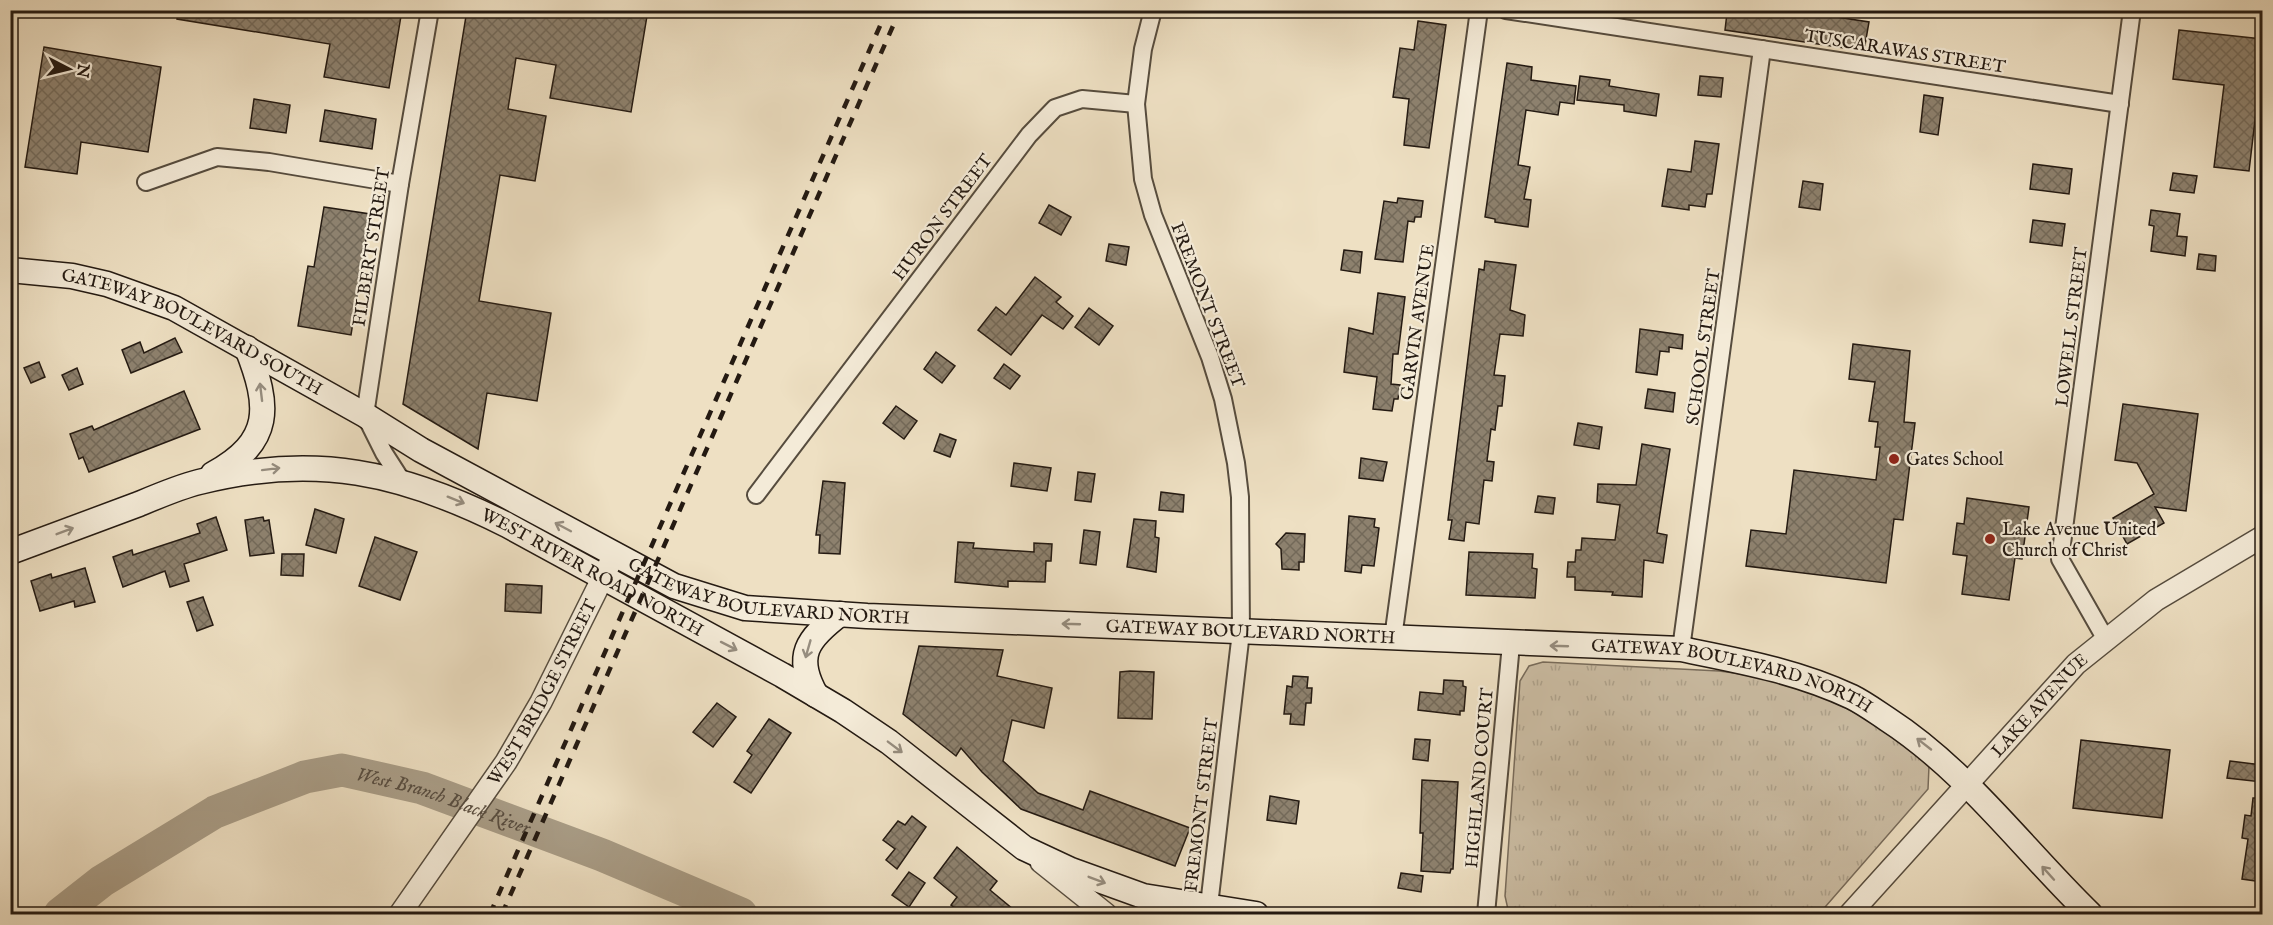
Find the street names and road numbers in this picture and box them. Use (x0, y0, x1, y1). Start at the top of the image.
street label: TUSCARAWAS STREET (1803, 25, 2007, 80)
street label: HURON STREET (888, 150, 998, 286)
street label: FILBERT STREET (349, 166, 396, 328)
street label: FREMONT STREET (1164, 219, 1249, 392)
street label: GARVIN AVENUE (1396, 243, 1441, 402)
street label: LOWELL STREET (2051, 246, 2094, 408)
street label: GATEWAY BOULEVARD SOUTH (61, 265, 326, 402)
street label: SCHOOL STREET (1682, 268, 1727, 427)
street label: WEST RIVER ROAD NORTH (477, 504, 707, 643)
street label: GATEWAY BOULEVARD NORTH (623, 553, 910, 631)
street label: WEST BRIDGE STREET (483, 596, 603, 790)
street label: GATEWAY BOULEVARD NORTH (1105, 616, 1396, 650)
street label: GATEWAY BOULEVARD NORTH (1591, 635, 1876, 719)
street label: LAKE AVENUE (1987, 649, 2093, 763)
street label: HIGHLAND COURT (1461, 687, 1500, 869)
street label: FREMONT STREET (1180, 717, 1225, 894)

